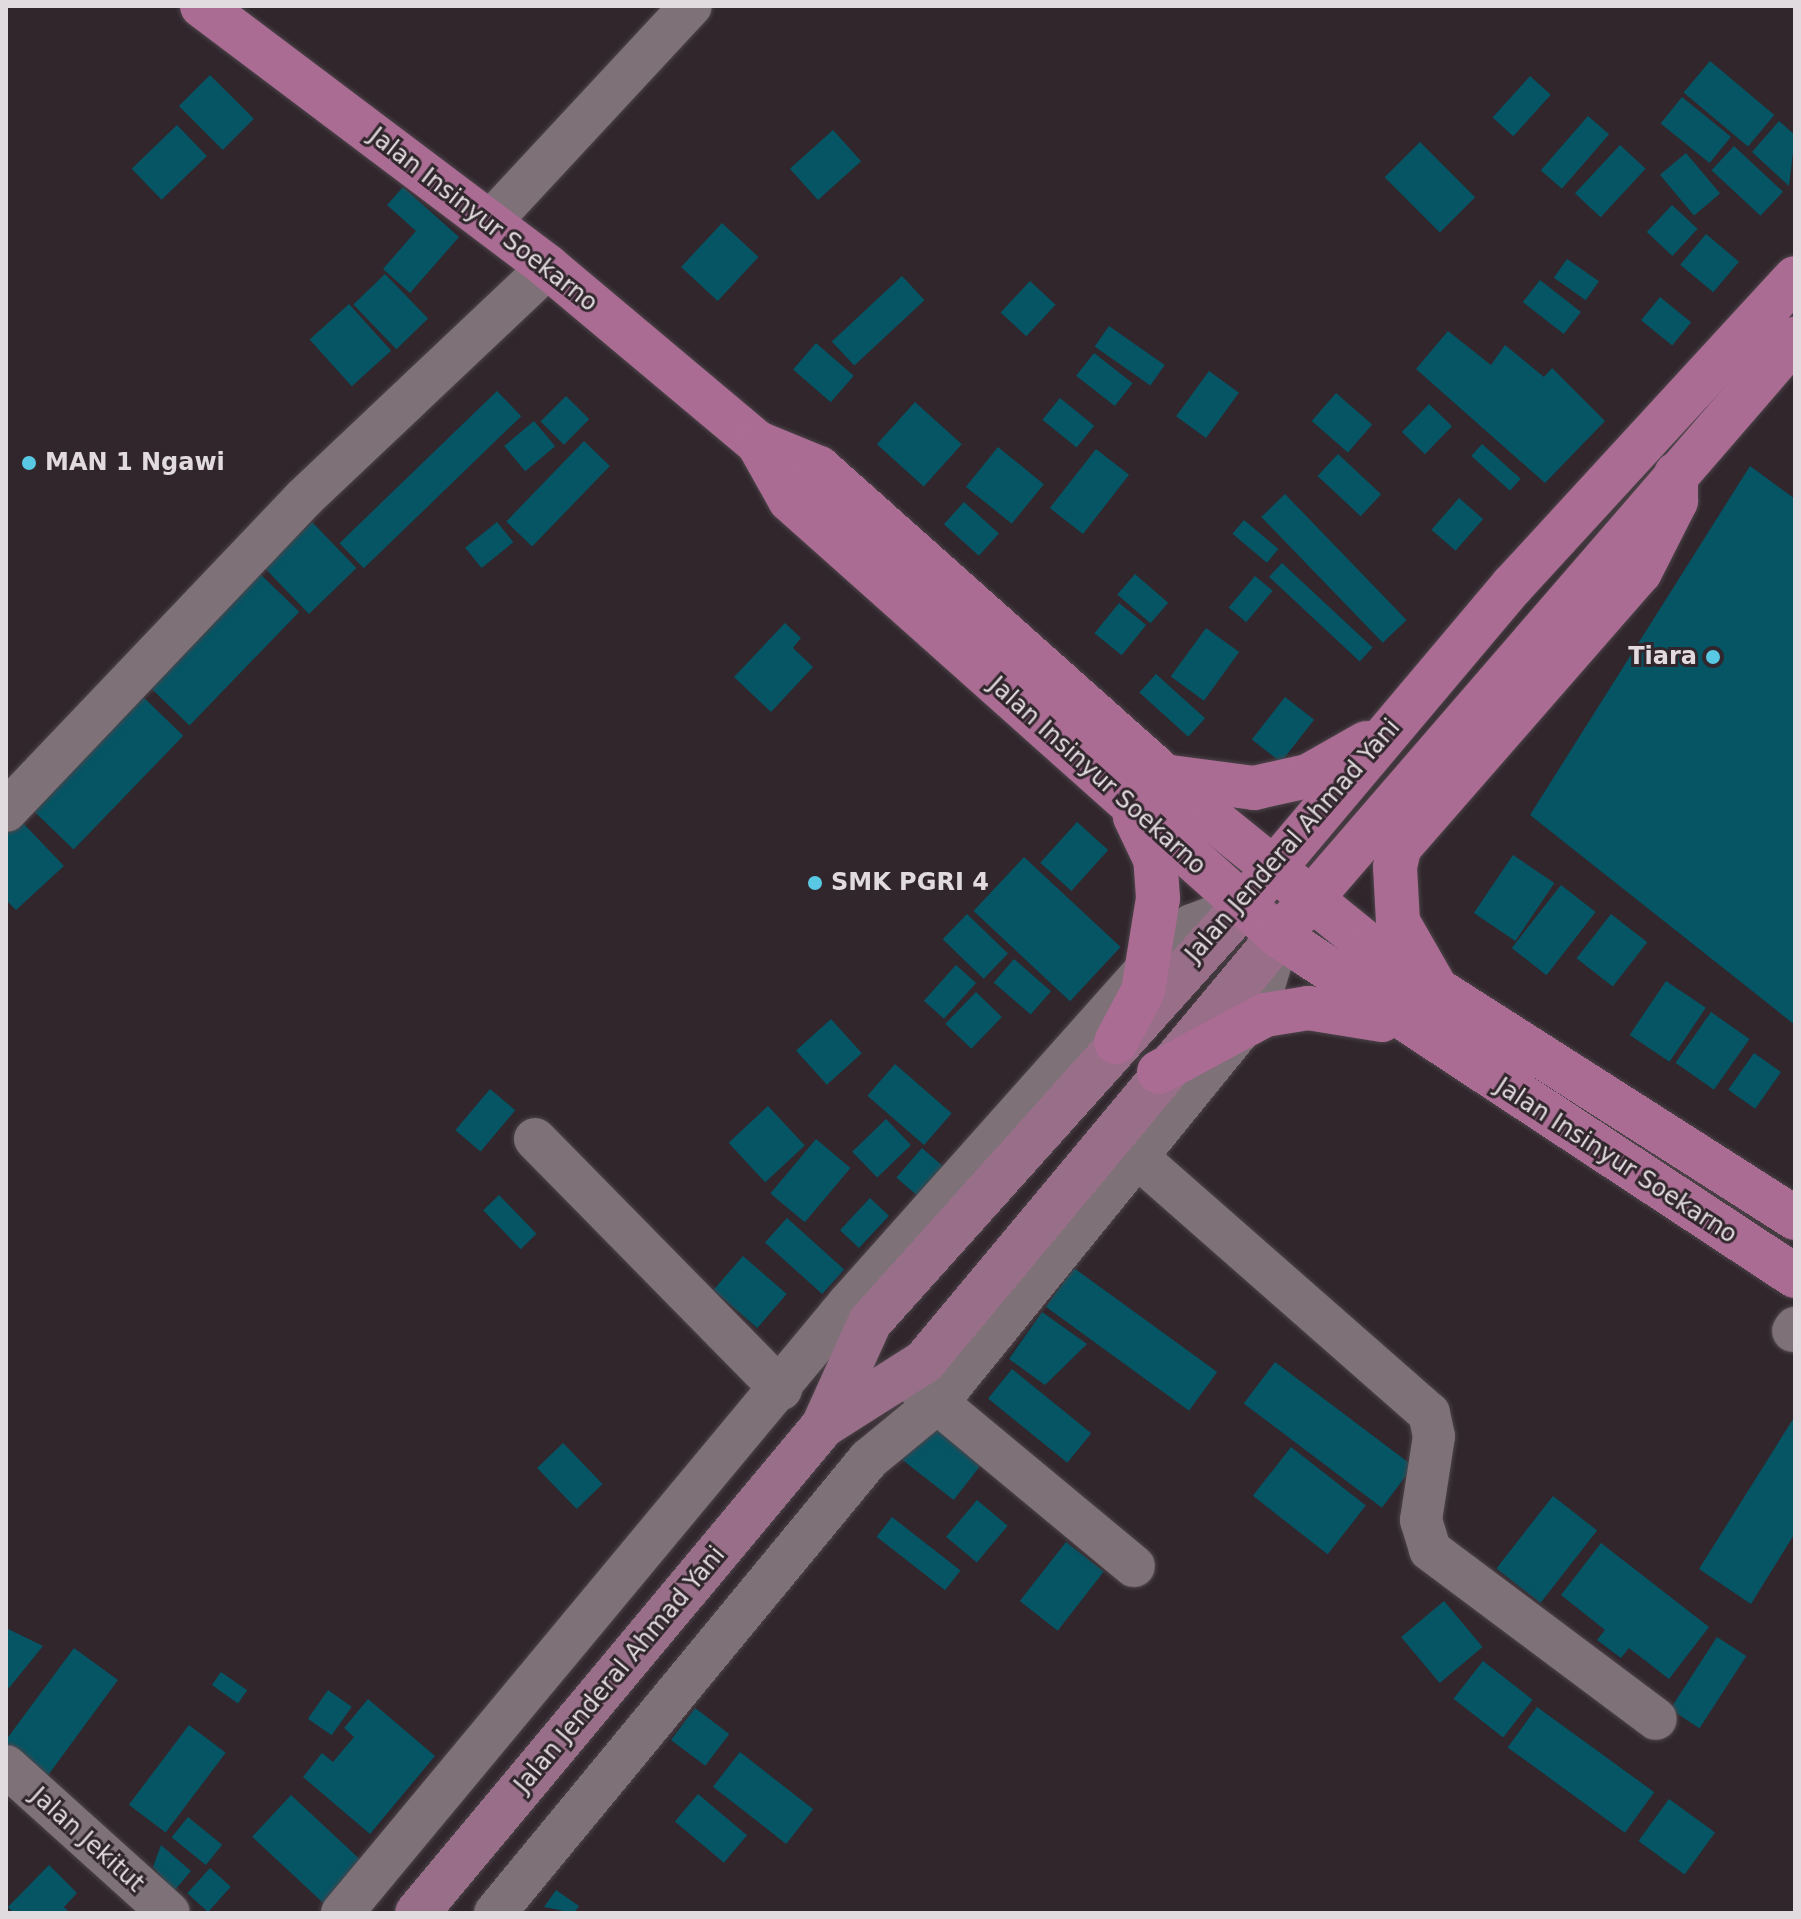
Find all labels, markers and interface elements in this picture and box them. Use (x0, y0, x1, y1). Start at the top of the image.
street label: Jalan Insinyur Soekarno (363, 122, 603, 318)
place label: MAN 1 Ngawi (45, 449, 225, 477)
marker: MAN 1 Ngawi (20, 454, 38, 472)
place label: Tiara (1628, 643, 1697, 671)
marker: Tiara (1704, 648, 1722, 666)
street label: Jalan Insinyur Soekarno (983, 671, 1211, 881)
street label: Jalan Jenderal Ahmad Yani (1180, 714, 1406, 968)
place label: SMK PGRI 4 (831, 869, 989, 897)
marker: SMK PGRI 4 (806, 874, 824, 892)
street label: Jalan Insinyur Soekarno (1490, 1072, 1742, 1250)
street label: Jalan Jenderal Ahmad Yani (509, 1541, 731, 1799)
street label: Jalan Jekitut (24, 1782, 150, 1898)

